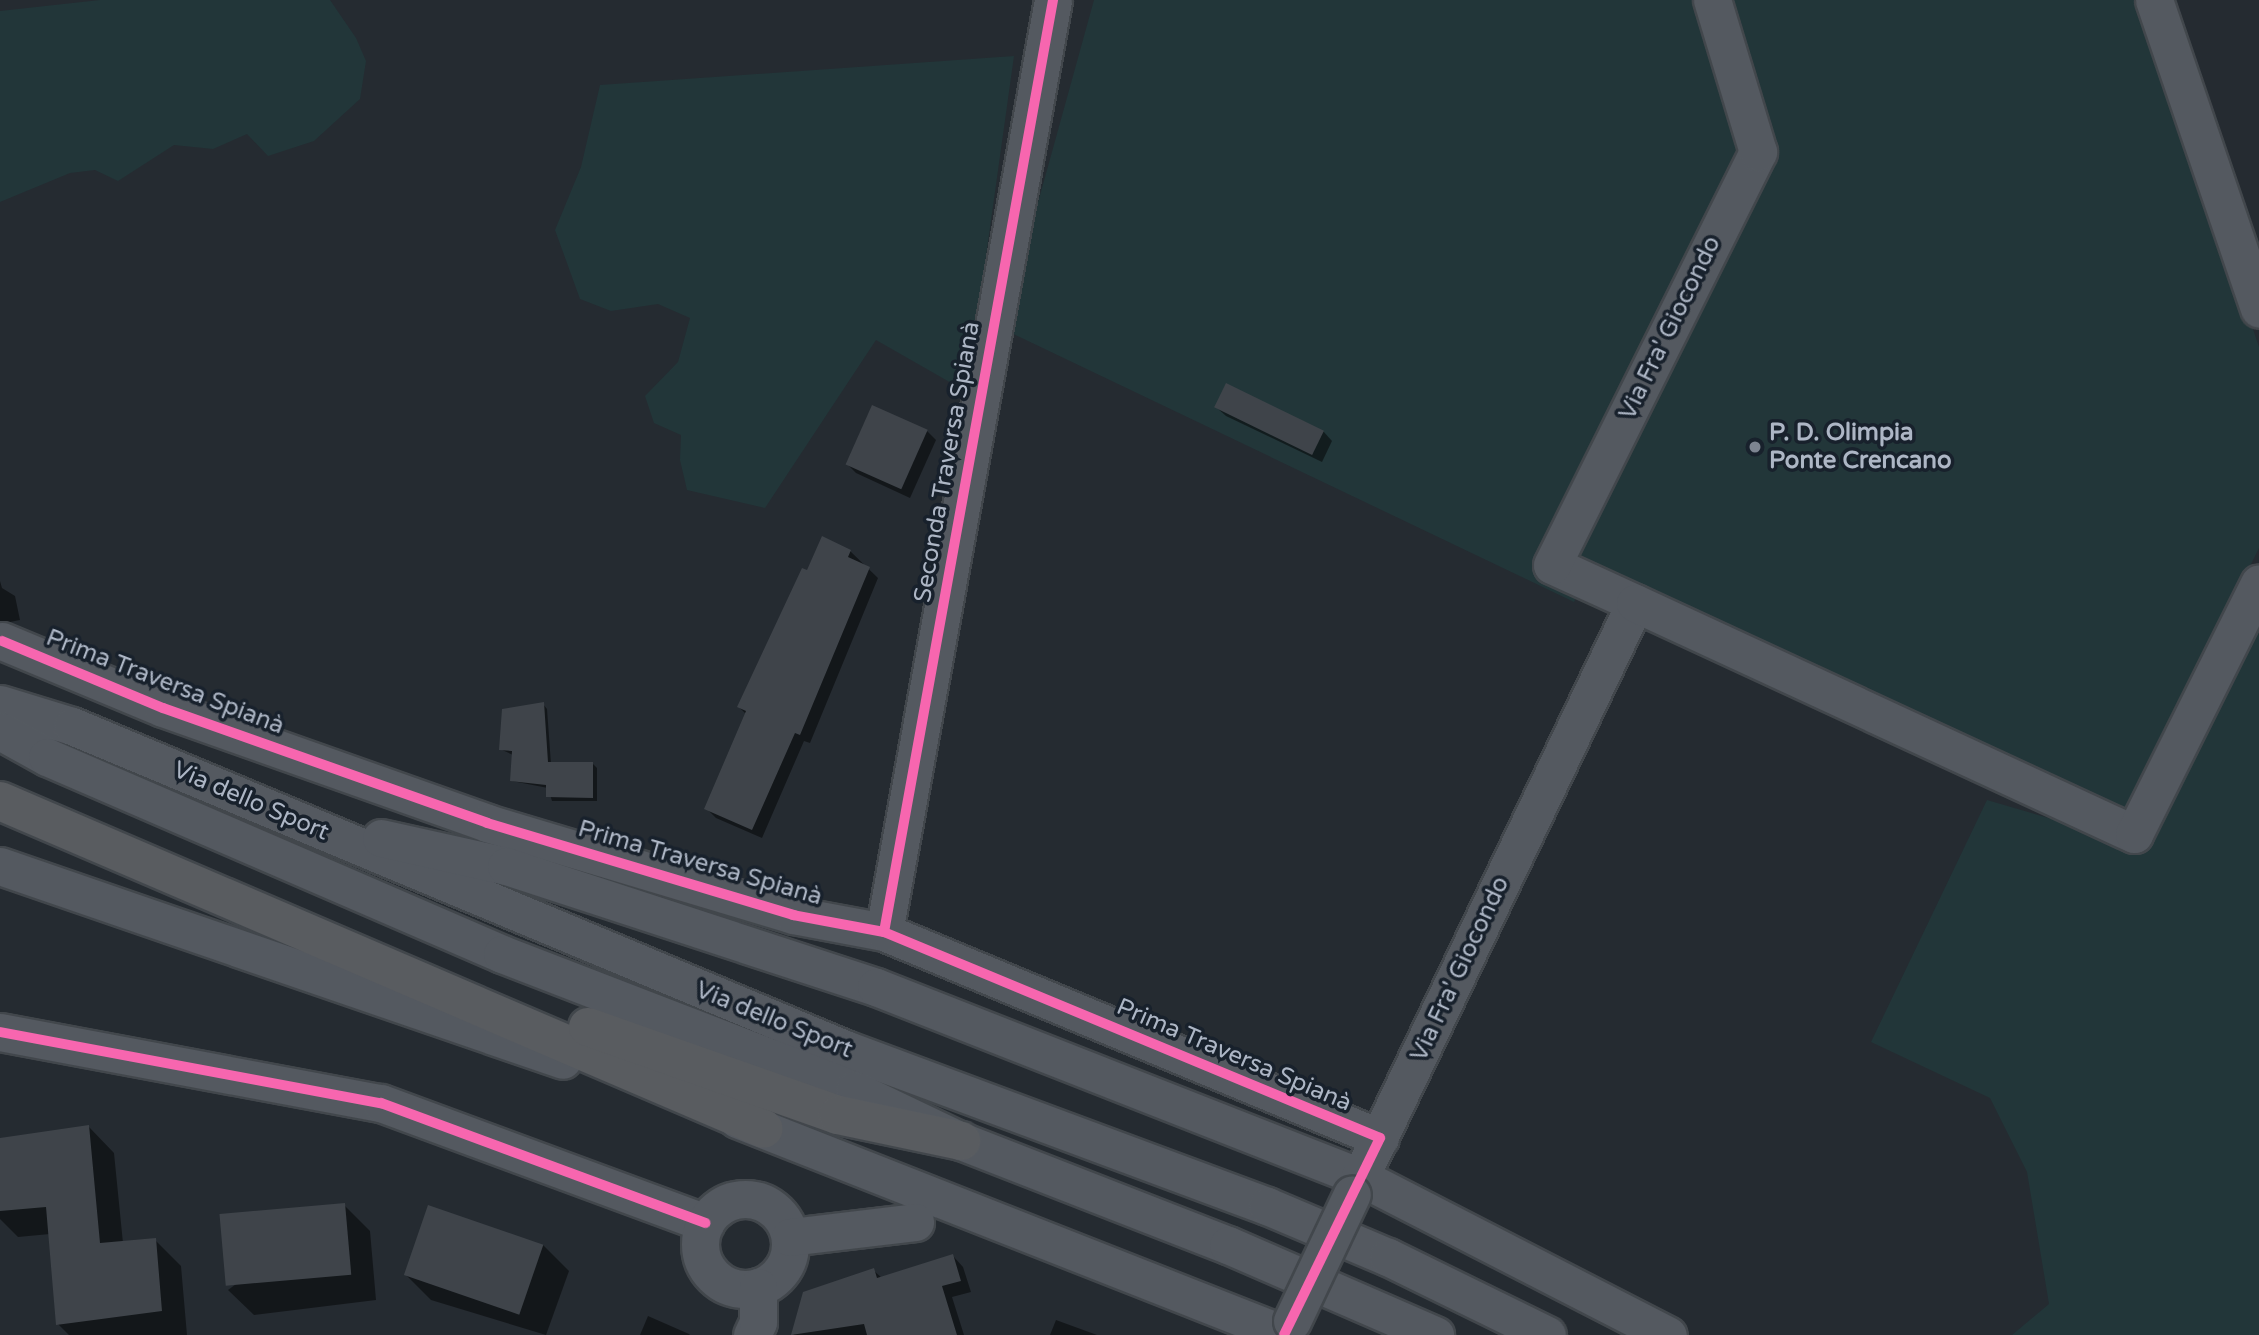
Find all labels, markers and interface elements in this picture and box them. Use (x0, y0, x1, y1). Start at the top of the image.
street label: Via Fra' Giocondo (1613, 231, 1727, 425)
street label: Seconda Traversa Spianà (908, 319, 986, 605)
place label: P. D. Olimpia Ponte Crencano (1769, 419, 1952, 475)
marker: P. D. Olimpia Ponte Crencano (1747, 439, 1763, 455)
street label: Prima Traversa Spianà (42, 623, 288, 741)
street label: Via dello Sport (169, 755, 333, 847)
street label: Prima Traversa Spianà (575, 814, 825, 912)
street label: Via Fra' Giocondo (1405, 872, 1515, 1066)
street label: Via dello Sport (692, 975, 856, 1065)
street label: Prima Traversa Spianà (1112, 992, 1356, 1118)

